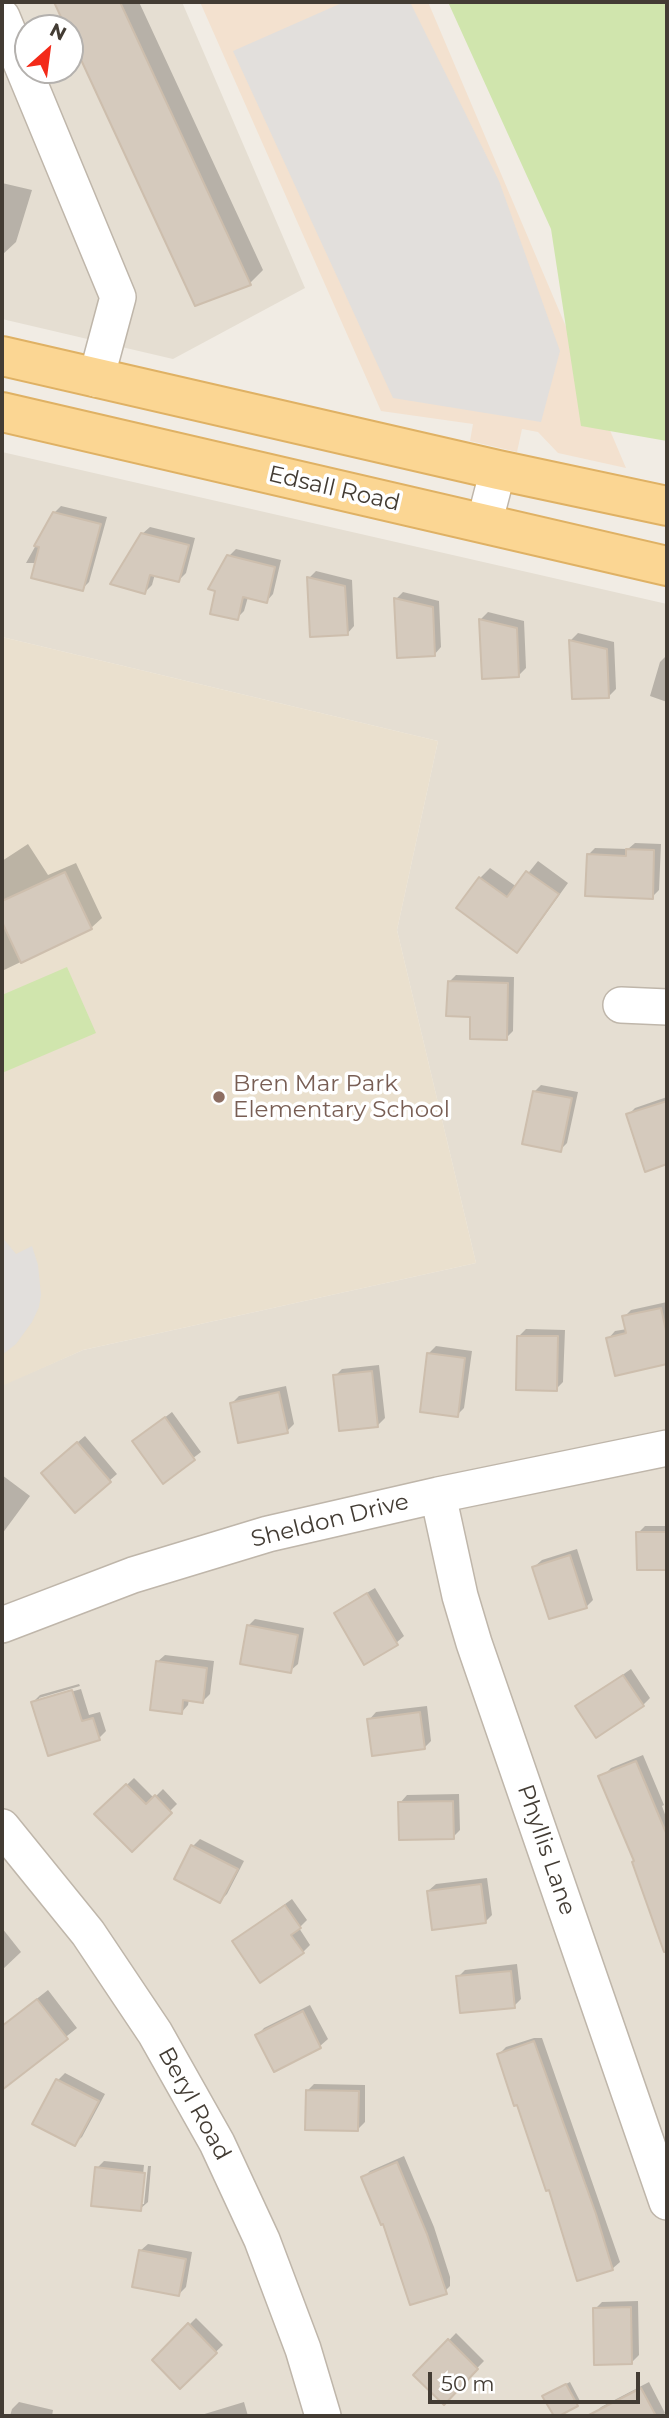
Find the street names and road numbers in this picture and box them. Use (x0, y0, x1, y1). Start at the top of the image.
street label: Edsall Road (266, 460, 402, 518)
street label: Sheldon Drive (248, 1488, 412, 1554)
street label: Phyllis Lane (511, 1781, 581, 1919)
street label: Beryl Road (152, 2043, 236, 2165)

